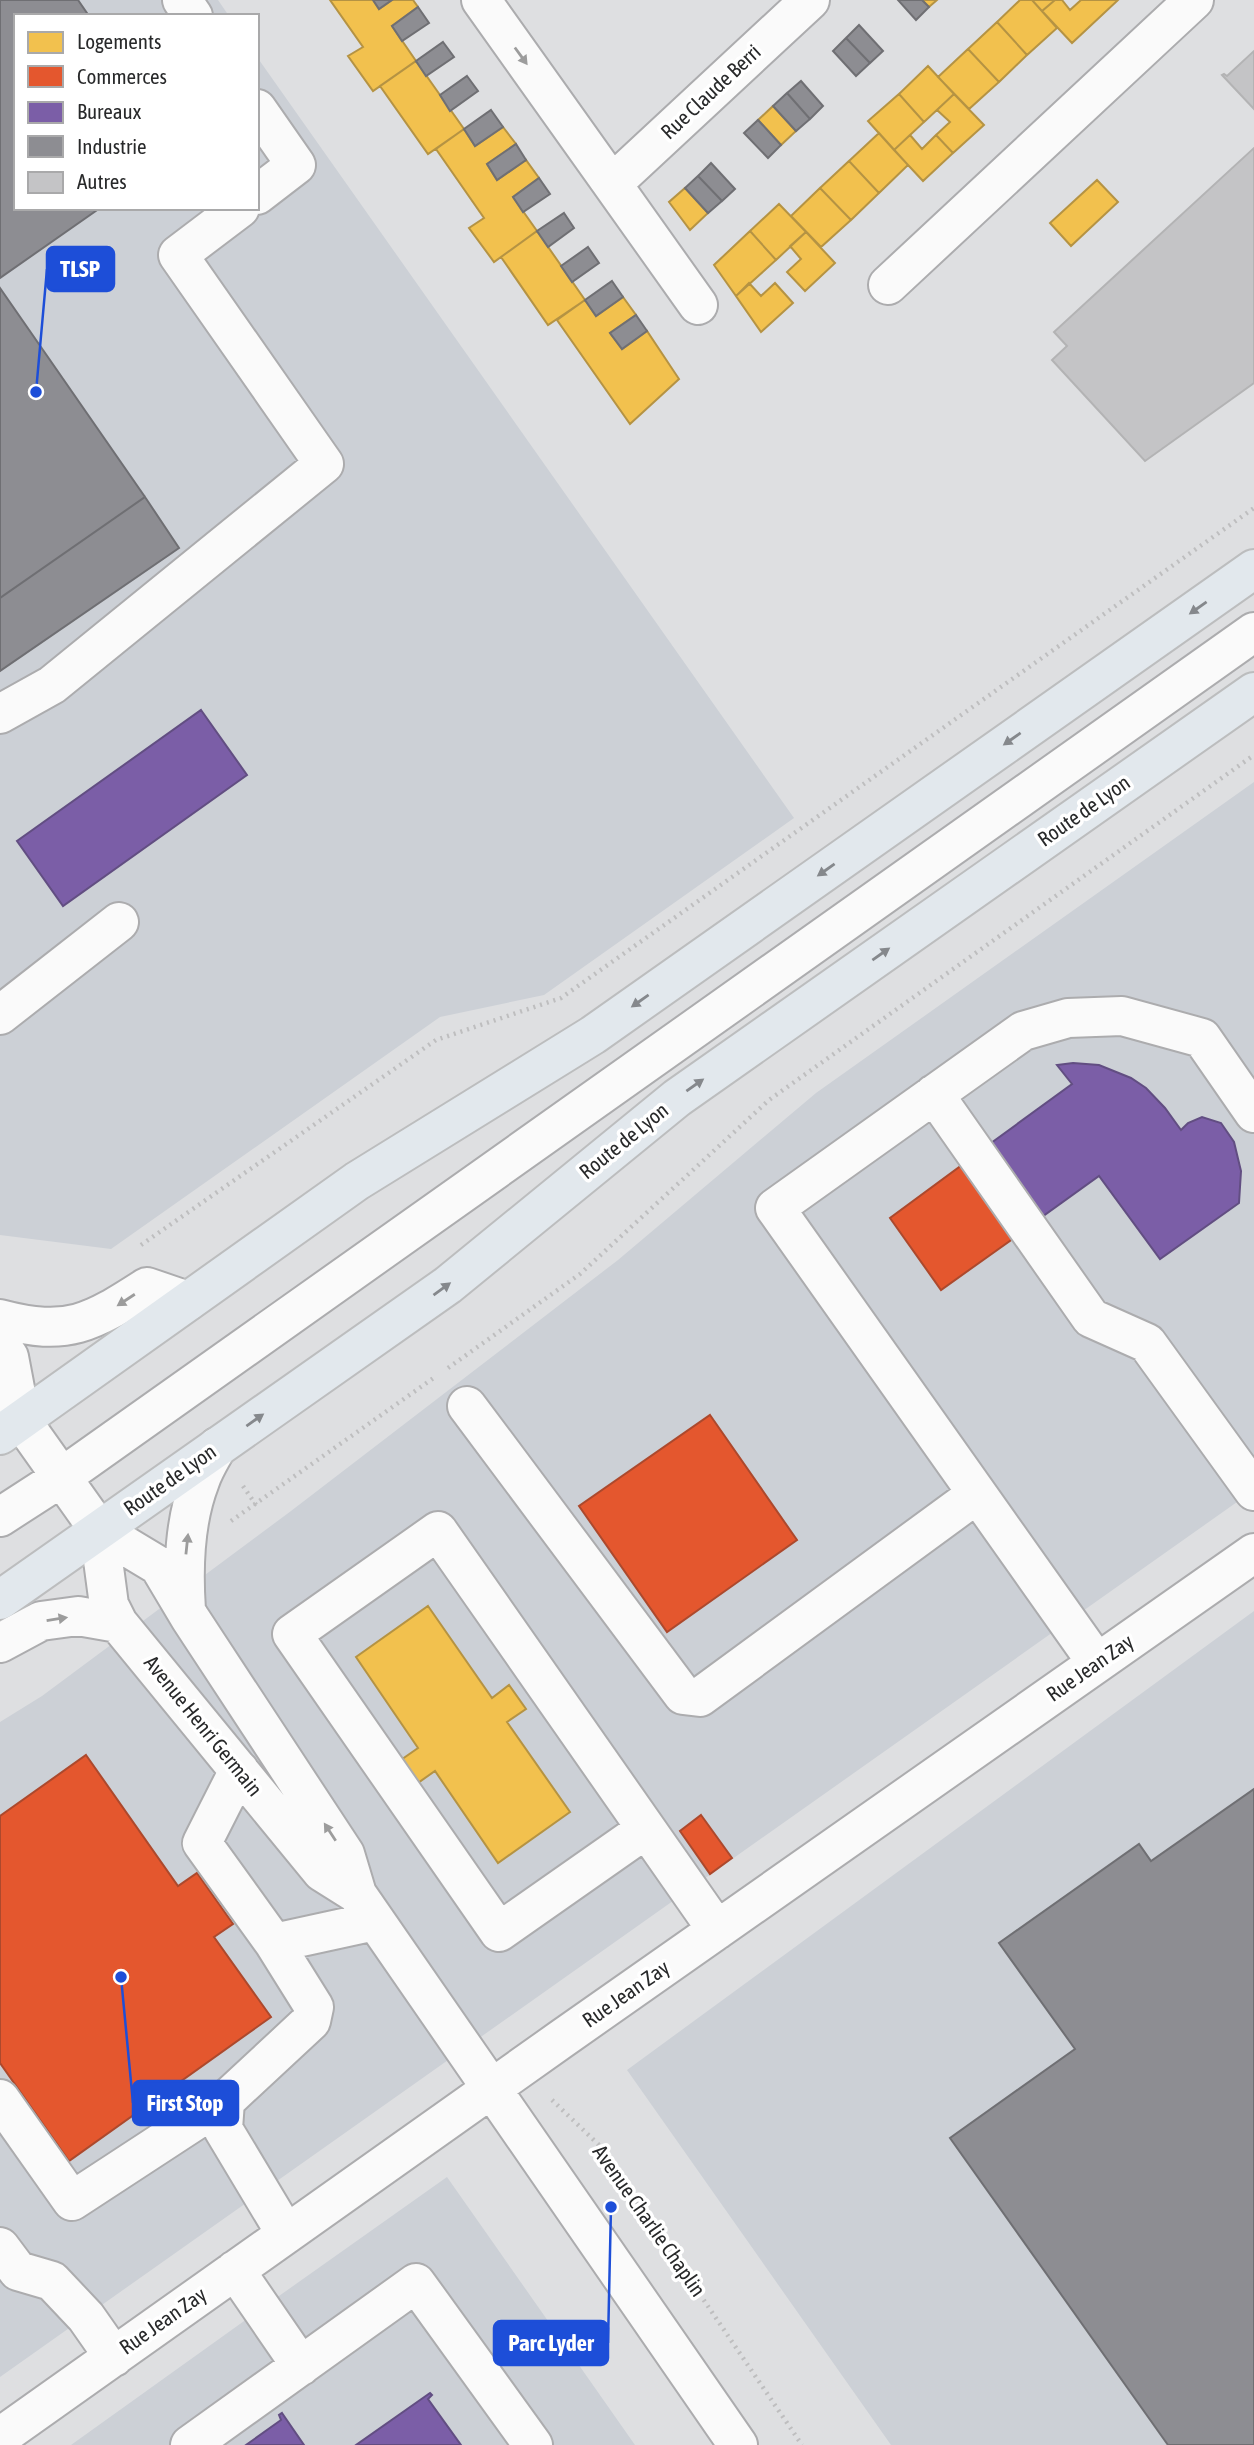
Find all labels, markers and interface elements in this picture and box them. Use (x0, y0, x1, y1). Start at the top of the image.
legend (14, 14, 259, 210)
text: Logements (77, 29, 161, 53)
street label: Rue Claude Berri (656, 39, 765, 143)
one-way arrow (514, 47, 528, 65)
text: Commerces (77, 64, 167, 88)
text: Bureaux (77, 99, 142, 123)
text: Industrie (77, 134, 147, 158)
text: Autres (77, 169, 127, 193)
callout: TLSP (47, 247, 114, 291)
text: TLSP (60, 256, 100, 282)
one-way arrow (1189, 601, 1207, 615)
one-way arrow (1003, 732, 1021, 746)
street label: Route de Lyon (1033, 770, 1134, 851)
one-way arrow (817, 863, 835, 877)
one-way arrow (872, 947, 890, 961)
one-way arrow (631, 994, 649, 1008)
one-way arrow (686, 1078, 704, 1092)
street label: Route de Lyon (574, 1097, 673, 1183)
one-way arrow (433, 1282, 451, 1296)
one-way arrow (117, 1294, 136, 1307)
one-way arrow (246, 1413, 264, 1427)
street label: Route de Lyon (119, 1439, 220, 1520)
one-way arrow (182, 1533, 193, 1555)
one-way arrow (46, 1613, 68, 1624)
street label: Rue Jean Zay (1042, 1628, 1138, 1706)
street label: Avenue Henri Germain (140, 1650, 268, 1800)
one-way arrow (324, 1822, 337, 1841)
street label: Rue Jean Zay (578, 1954, 674, 2032)
callout: First Stop (133, 2081, 238, 2125)
text: First Stop (146, 2090, 224, 2116)
street label: Avenue Charlie Chaplin (589, 2140, 711, 2301)
street label: Rue Jean Zay (115, 2281, 211, 2359)
callout: Parc Lyder (494, 2321, 608, 2365)
text: Parc Lyder (508, 2330, 595, 2356)

